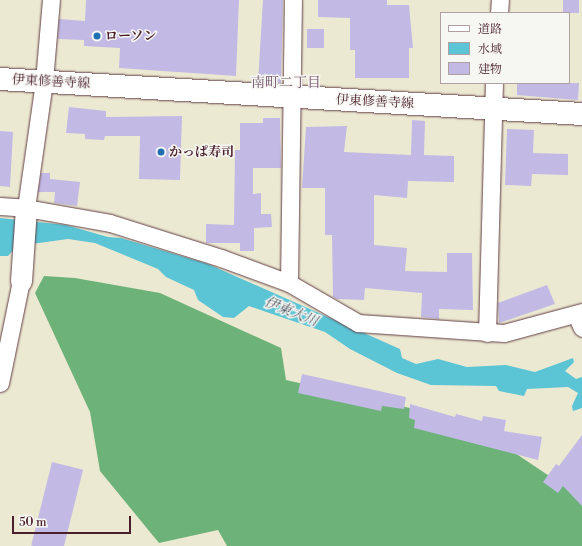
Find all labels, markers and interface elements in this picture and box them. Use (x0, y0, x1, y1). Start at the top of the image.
legend (440, 12, 570, 84)
text: 道路 (478, 22, 502, 37)
place label: ローソン (105, 28, 157, 44)
marker: ローソン (92, 31, 102, 41)
text: 水域 (478, 42, 502, 57)
text: 建物 (478, 62, 502, 77)
street label: 伊東修善寺線 (12, 72, 90, 92)
district label: 南町二丁目 (251, 75, 321, 91)
street label: 伊東修善寺線 (336, 92, 414, 112)
place label: かっぱ寿司 (169, 144, 234, 160)
marker: かっぱ寿司 (156, 147, 166, 157)
water label: 伊東大川 (262, 294, 320, 330)
scale bar (14, 508, 133, 534)
text: 50 m (19, 515, 47, 530)

